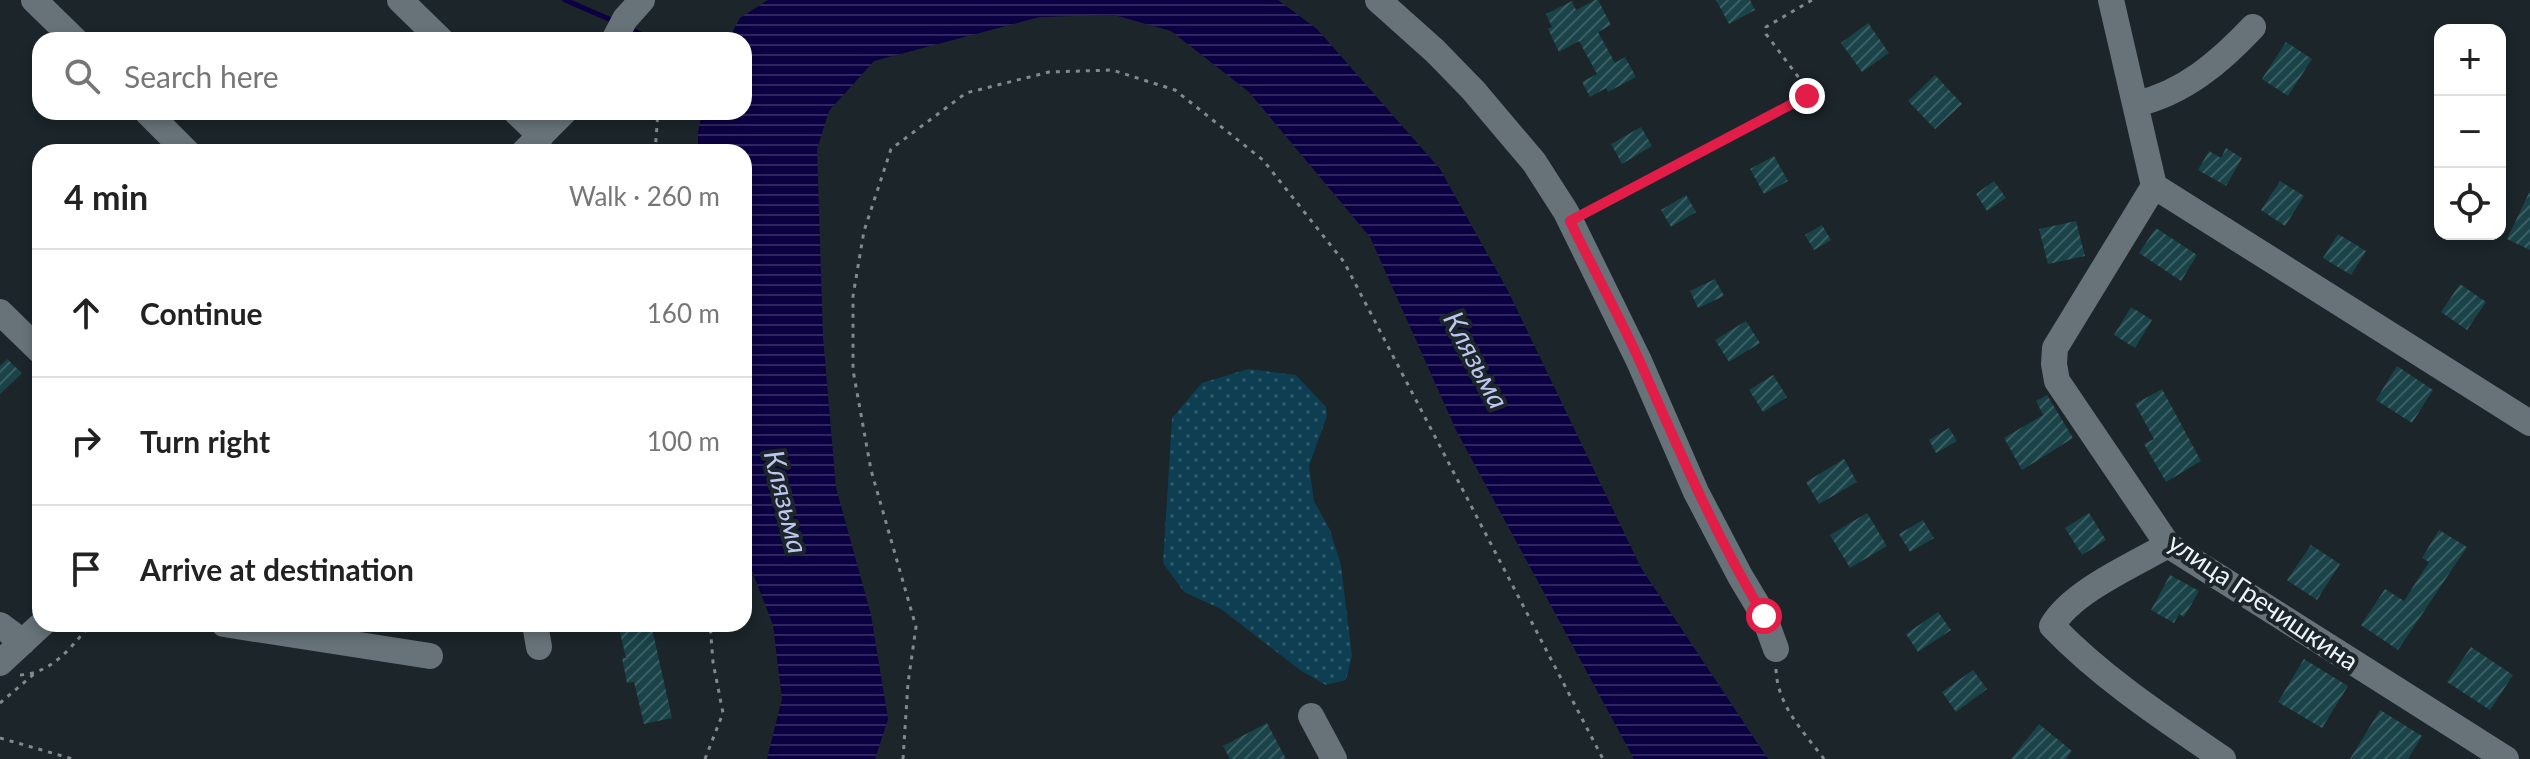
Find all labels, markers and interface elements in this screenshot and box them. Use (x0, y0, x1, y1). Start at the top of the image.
map controls (2434, 24, 2506, 240)
button: + (2434, 24, 2506, 96)
search box (32, 32, 752, 120)
icon: search (60, 54, 104, 98)
text: Search here (124, 58, 279, 94)
route end (1789, 78, 1825, 114)
button: − (2434, 96, 2506, 168)
button: locate (2434, 168, 2506, 240)
text: 4 min (64, 176, 148, 217)
text: Walk · 260 m (569, 180, 720, 212)
icon: ahead (64, 291, 108, 335)
text: Continue (140, 295, 263, 331)
text: 160 m (647, 297, 720, 329)
water label: Клязьма (1437, 305, 1517, 414)
icon: right (64, 419, 108, 463)
text: Turn right (140, 423, 270, 459)
text: 100 m (647, 425, 720, 457)
water label: Клязьма (758, 447, 816, 557)
street label: улица Гречишкина (2162, 526, 2365, 677)
icon: arrive (64, 547, 108, 591)
text: Arrive at destination (140, 551, 414, 587)
route start (1746, 598, 1782, 634)

